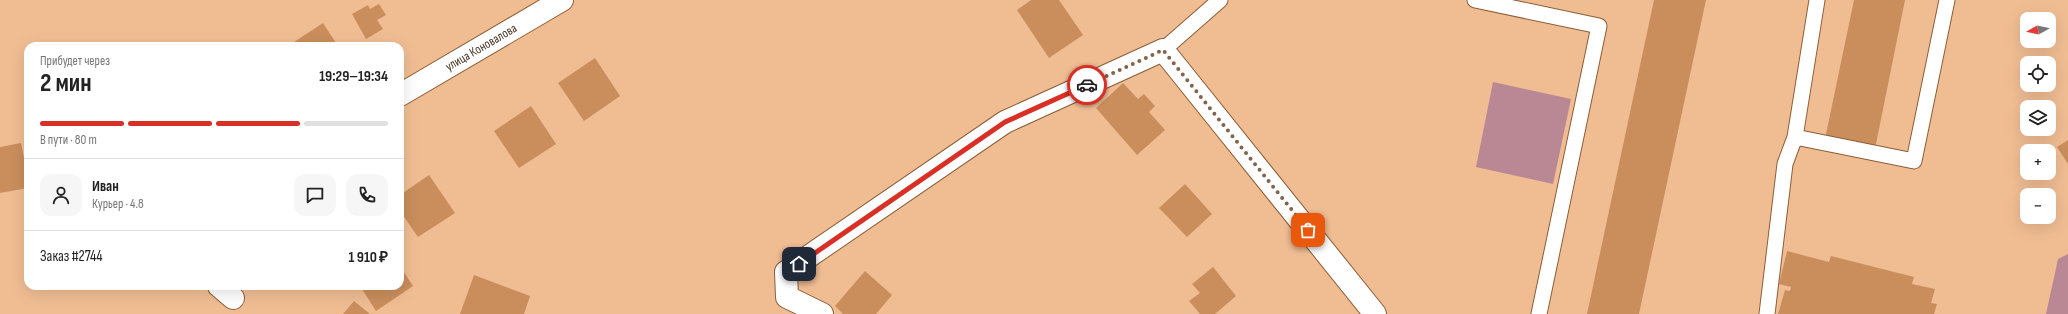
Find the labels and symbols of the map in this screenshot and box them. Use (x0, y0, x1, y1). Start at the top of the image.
north arrow (2020, 12, 2056, 48)
street label: улица Коновалова (442, 20, 520, 75)
courier (1067, 65, 1107, 105)
pin (1291, 213, 1325, 247)
pin (782, 247, 816, 281)

